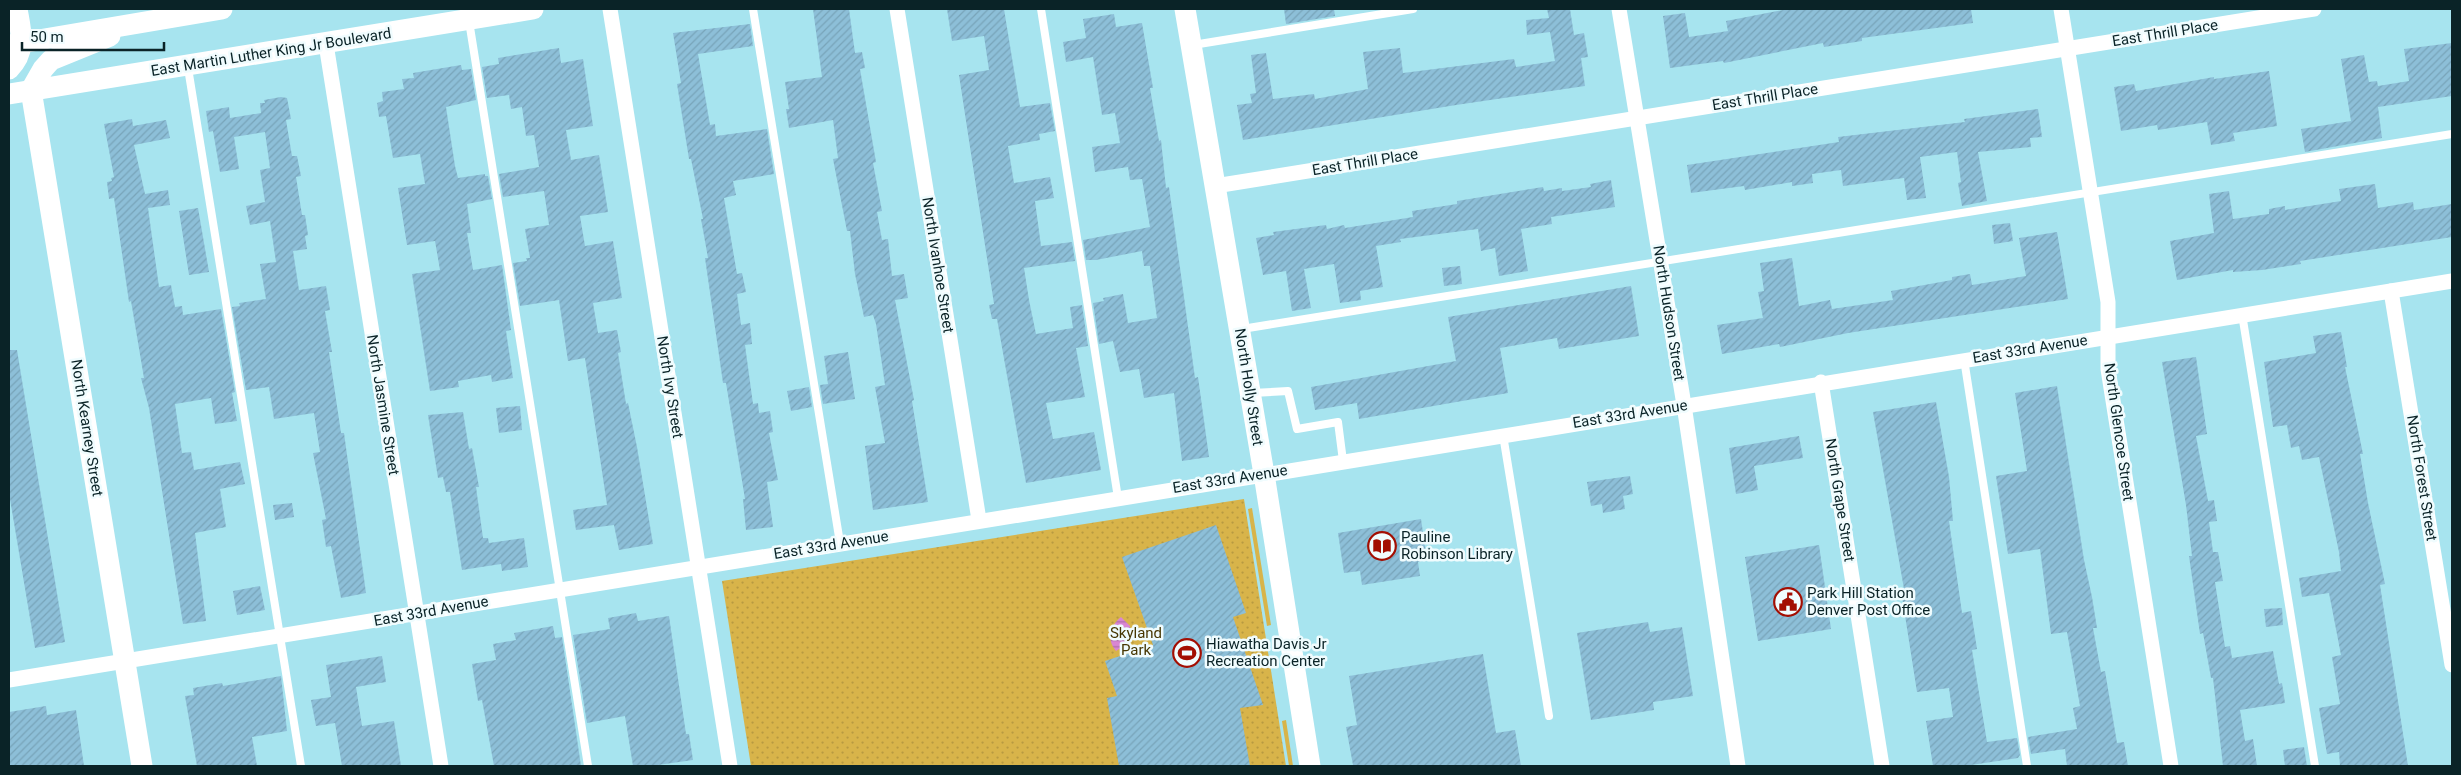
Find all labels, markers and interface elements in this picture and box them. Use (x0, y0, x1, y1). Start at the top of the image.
street label: East Thrill Place (2111, 16, 2219, 50)
scale bar (22, 20, 165, 52)
street label: East Martin Luther King Jr Boulevard (149, 24, 393, 80)
text: 50 m (30, 28, 64, 46)
street label: East Thrill Place (1711, 80, 1819, 114)
street label: East Thrill Place (1311, 145, 1419, 179)
street label: North Ivanhoe Street (918, 196, 958, 334)
street label: North Hudson Street (1649, 244, 1689, 382)
street label: North Holly Street (1231, 327, 1267, 447)
street label: East 33rd Avenue (1971, 331, 2089, 367)
street label: North Jasmine Street (363, 333, 403, 477)
street label: North Ivy Street (653, 335, 687, 440)
street label: North Kearney Street (67, 358, 107, 498)
street label: North Glencoe Street (2100, 362, 2138, 502)
street label: East 33rd Avenue (1571, 396, 1689, 432)
street label: North Forest Street (2403, 414, 2441, 542)
street label: North Grape Street (1821, 437, 1859, 563)
street label: East 33rd Avenue (1171, 461, 1289, 497)
street label: East 33rd Avenue (772, 527, 890, 563)
place label: Pauline Robinson Library (1401, 528, 1513, 563)
library icon: Pauline Robinson Library (1367, 531, 1397, 561)
place label: Park Hill Station Denver Post Office (1807, 584, 1930, 619)
public building icon: Park Hill Station Denver Post Office (1773, 587, 1803, 617)
street label: East 33rd Avenue (372, 592, 490, 630)
park label: Skyland Park (1110, 624, 1162, 659)
place label: Hiawatha Davis Jr Recreation Center (1206, 635, 1327, 670)
sports icon: Hiawatha Davis Jr Recreation Center (1172, 638, 1202, 668)

